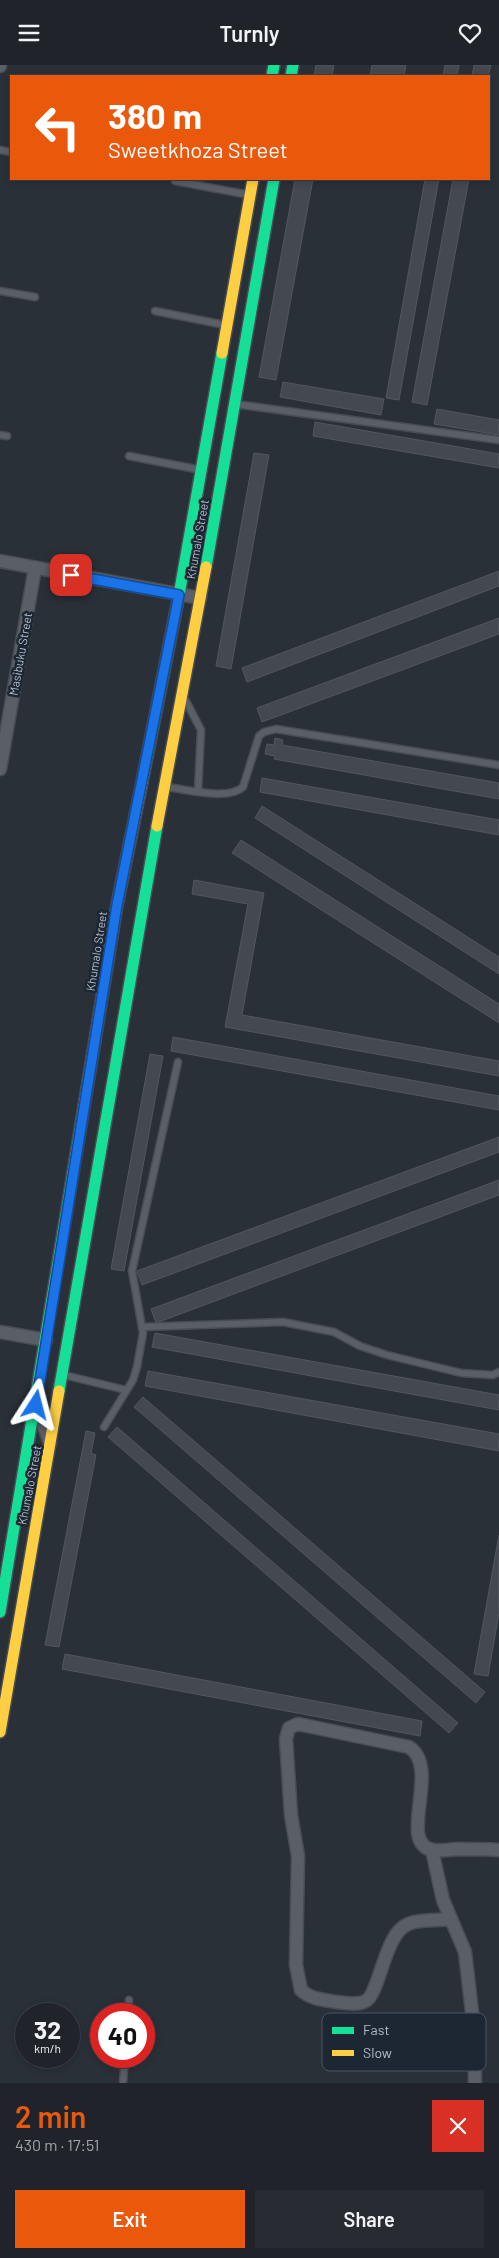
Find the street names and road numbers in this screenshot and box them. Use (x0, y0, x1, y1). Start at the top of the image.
street label: Khumalo Street (183, 498, 211, 580)
street label: Masibuku Street (6, 611, 34, 697)
street label: Khumalo Street (83, 910, 109, 992)
street label: Khumalo Street (14, 1444, 44, 1526)

